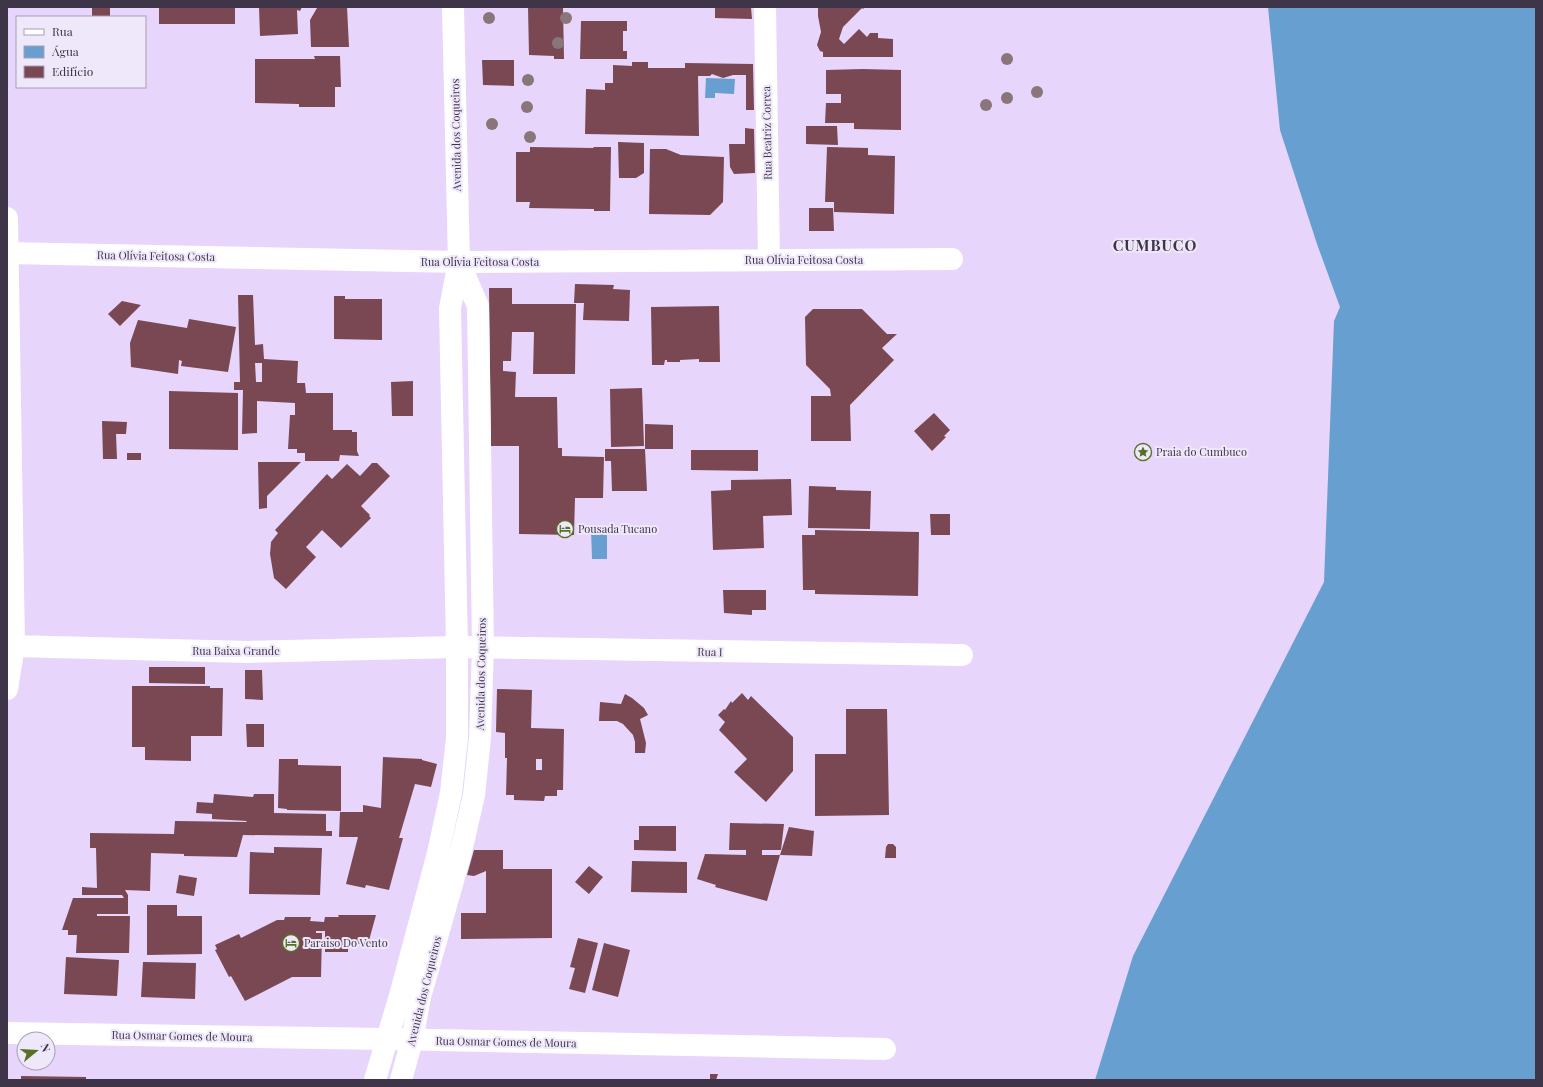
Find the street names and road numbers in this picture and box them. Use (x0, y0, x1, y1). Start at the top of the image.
street label: Avenida dos Coqueiros (447, 78, 464, 192)
street label: Rua Beatriz Correa (758, 86, 775, 180)
street label: Rua Olívia Feitosa Costa (97, 247, 216, 264)
street label: Rua Olívia Feitosa Costa (745, 252, 864, 267)
street label: Rua Olívia Feitosa Costa (421, 254, 540, 269)
street label: Avenida dos Coqueiros (472, 617, 489, 731)
street label: Rua Baixa Grande (192, 643, 280, 658)
street label: Rua I (697, 644, 723, 659)
street label: Avenida dos Coqueiros (402, 934, 444, 1048)
street label: Rua Osmar Gomes de Moura (111, 1027, 253, 1044)
street label: Rua Osmar Gomes de Moura (435, 1033, 577, 1050)

